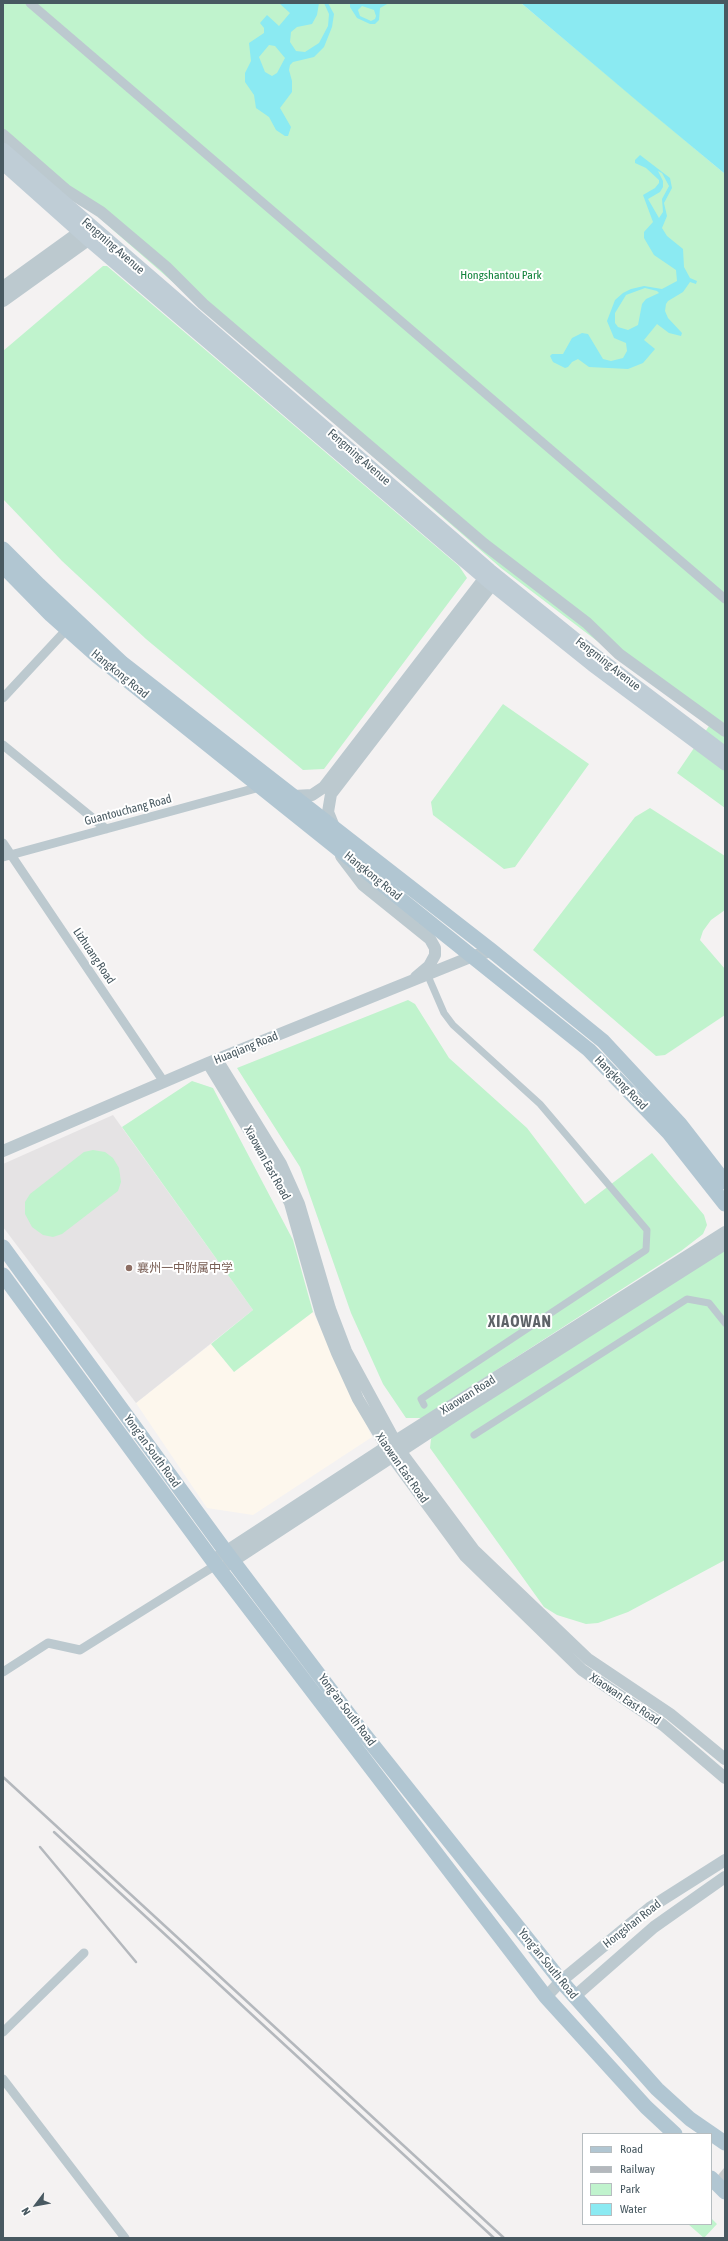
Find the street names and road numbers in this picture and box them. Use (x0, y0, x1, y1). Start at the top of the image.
street label: Fengming Avenue (79, 215, 147, 277)
street label: Fengming Avenue (325, 426, 393, 488)
street label: Fengming Avenue (573, 634, 643, 694)
street label: Hangkong Road (88, 646, 152, 702)
street label: Guantouchang Road (83, 791, 173, 829)
street label: Hangkong Road (341, 848, 405, 904)
street label: Lizhuang Road (70, 925, 118, 987)
street label: Huaqiang Road (212, 1029, 280, 1067)
street label: Hangkong Road (592, 1053, 650, 1113)
street label: Xiaowan East Road (241, 1124, 293, 1202)
street label: Xiaowan Road (438, 1372, 498, 1418)
street label: Yong'an South Road (121, 1412, 183, 1490)
street label: Xiaowan East Road (373, 1430, 431, 1506)
street label: Xiaowan East Road (587, 1670, 663, 1728)
street label: Yong'an South Road (315, 1671, 379, 1749)
street label: Hongshan Road (600, 1897, 664, 1951)
street label: Yong'an South Road (515, 1926, 581, 2002)

